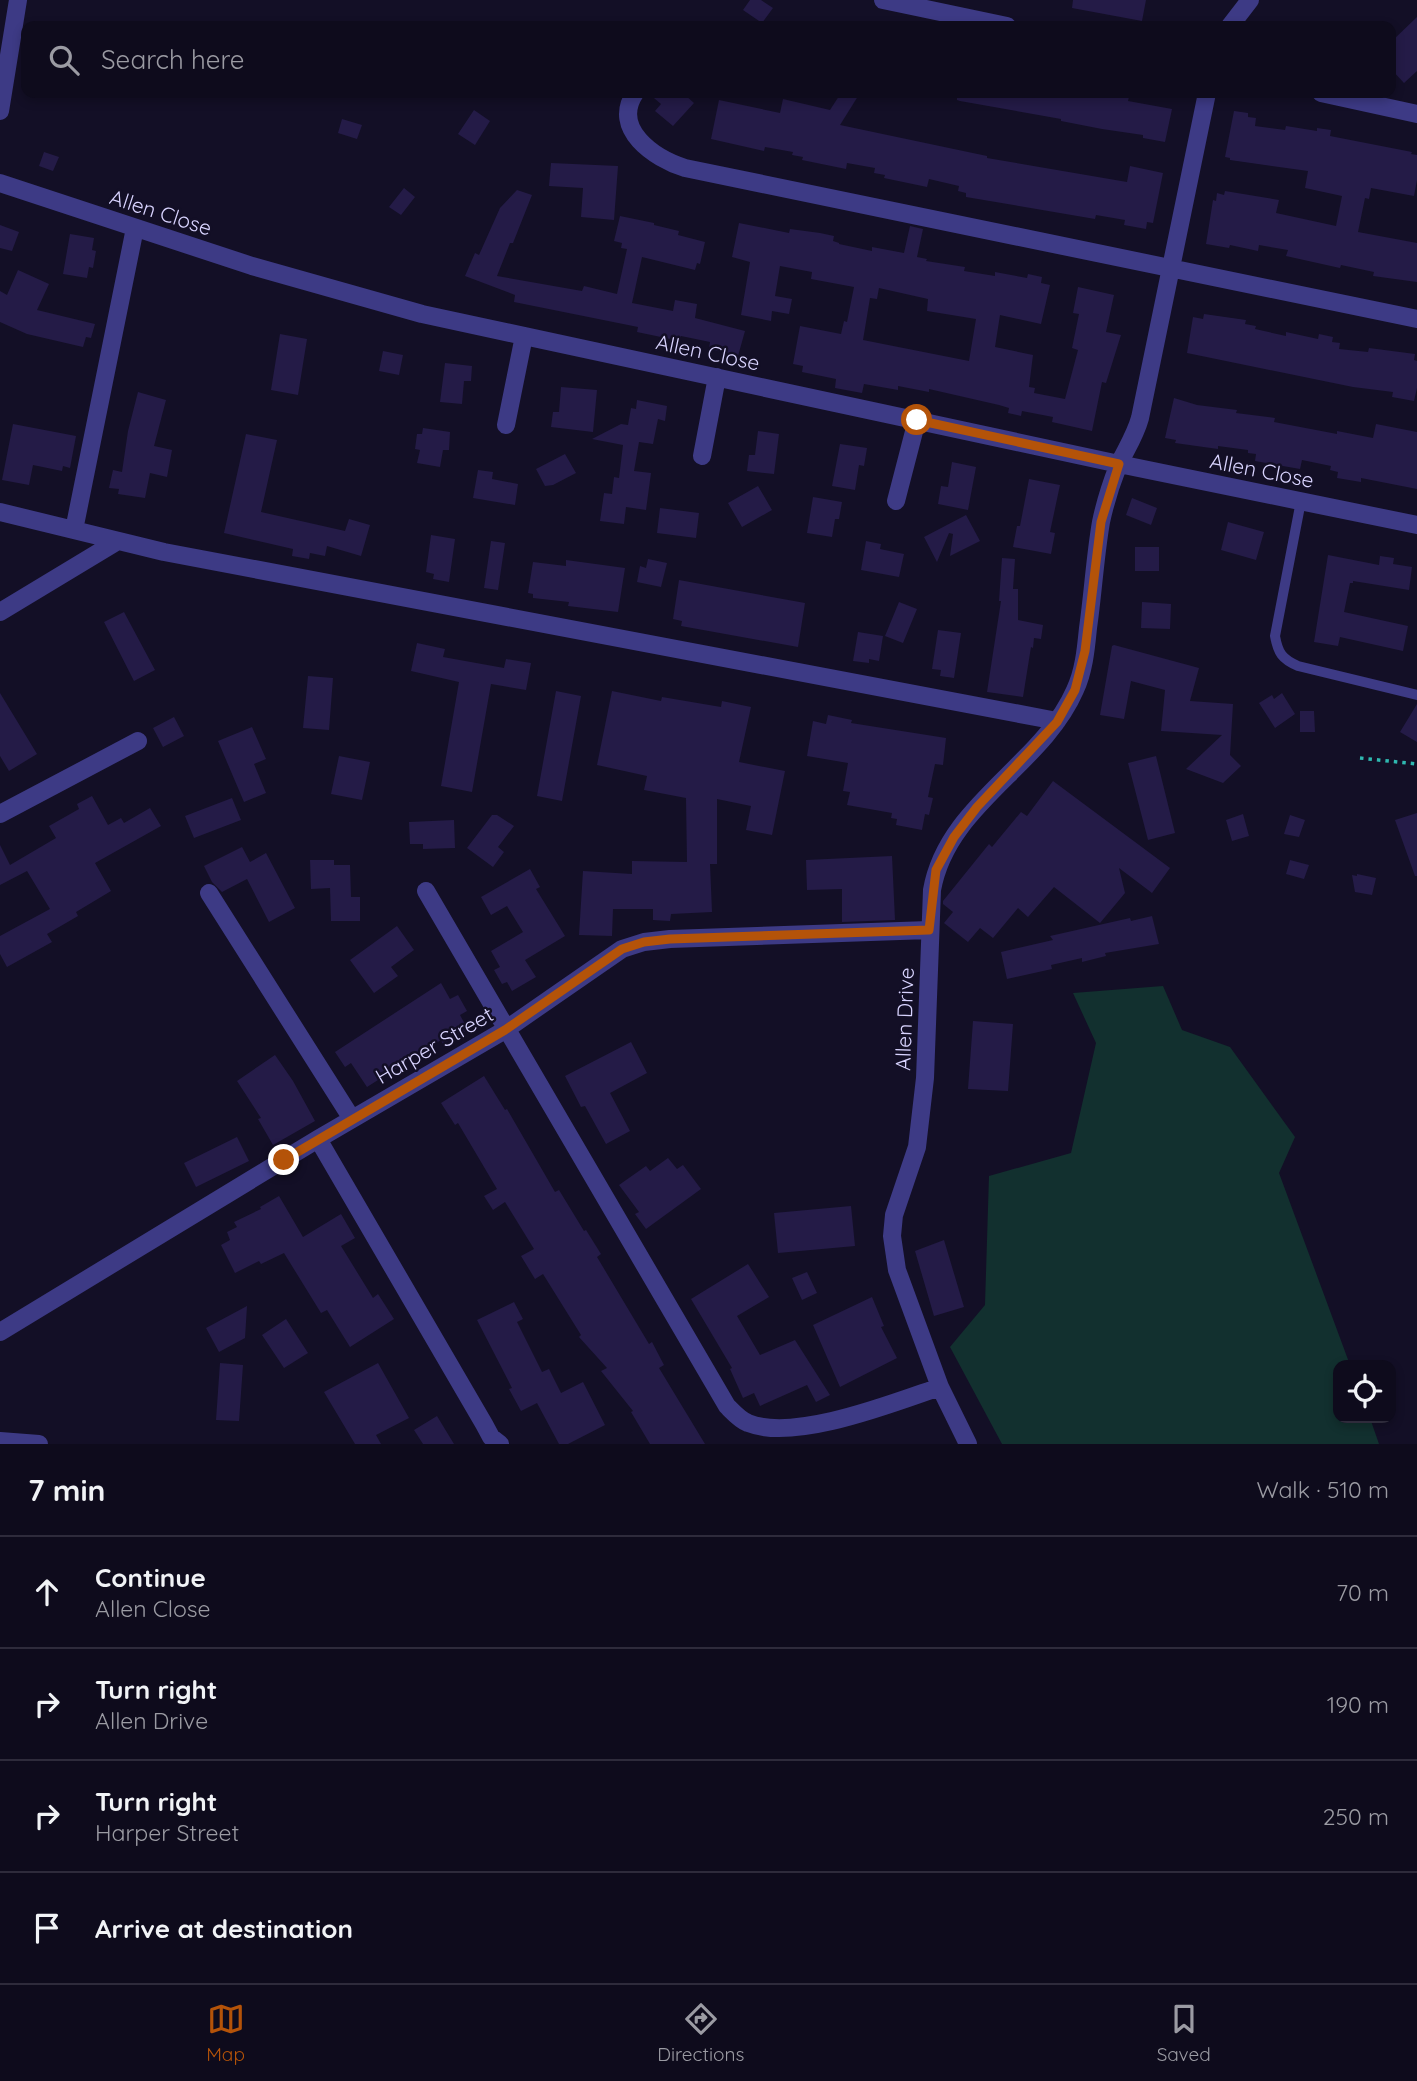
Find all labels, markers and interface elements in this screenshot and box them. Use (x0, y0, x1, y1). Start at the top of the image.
search box (21, 21, 1396, 98)
icon: search (45, 41, 83, 79)
text: Search here (101, 43, 245, 76)
street label: Allen Close (107, 183, 215, 241)
street label: Allen Close (654, 328, 762, 376)
route start (901, 404, 932, 435)
street label: Allen Close (1208, 447, 1316, 493)
street label: Allen Drive (889, 967, 919, 1071)
street label: Harper Street (370, 1001, 498, 1089)
route end (268, 1144, 299, 1175)
map controls (1333, 1360, 1396, 1423)
button: locate (1333, 1360, 1396, 1423)
text: 7 min (28, 1471, 106, 1509)
text: Walk · 510 m (1256, 1475, 1389, 1504)
text: Continue (95, 1561, 206, 1594)
icon: ahead (28, 1573, 66, 1611)
text: 70 m (1336, 1578, 1389, 1607)
text: Allen Close (95, 1594, 211, 1623)
text: Turn right (95, 1673, 217, 1706)
icon: right (28, 1685, 66, 1723)
text: 190 m (1327, 1690, 1389, 1719)
text: Allen Drive (95, 1706, 208, 1735)
text: Turn right (95, 1785, 217, 1818)
icon: right (28, 1797, 66, 1835)
text: 250 m (1323, 1802, 1389, 1831)
text: Harper Street (95, 1818, 239, 1847)
icon: arrive (28, 1909, 66, 1947)
text: Arrive at destination (95, 1912, 353, 1945)
tab: Map (206, 2000, 245, 2066)
tab: Directions (657, 2000, 744, 2066)
tab: Saved (1157, 2000, 1211, 2066)

